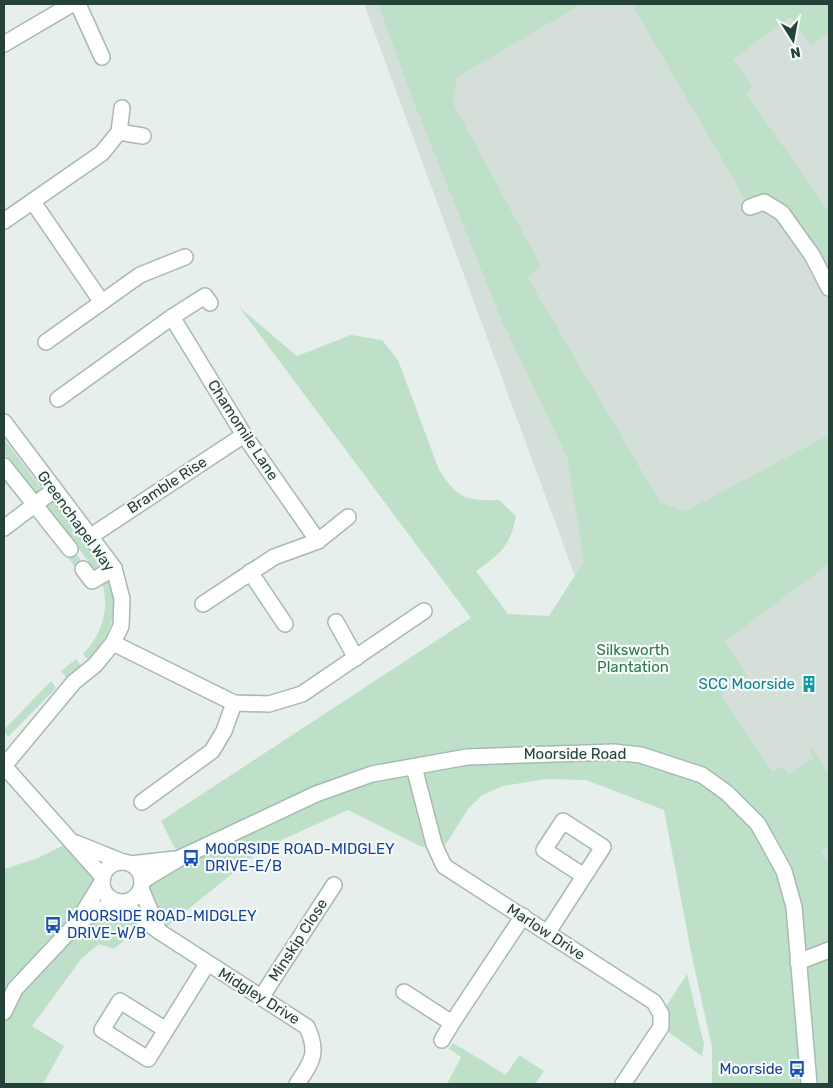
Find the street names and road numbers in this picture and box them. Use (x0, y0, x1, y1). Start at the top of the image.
street label: Chamomile Lane (204, 376, 282, 484)
street label: Bramble Rise (124, 453, 210, 517)
street label: Greenchapel Way (33, 467, 119, 575)
street label: Moorside Road (524, 745, 626, 763)
street label: Minskip Close (265, 895, 331, 985)
street label: Marlow Drive (504, 900, 588, 964)
street label: Midgley Drive (215, 964, 303, 1028)

